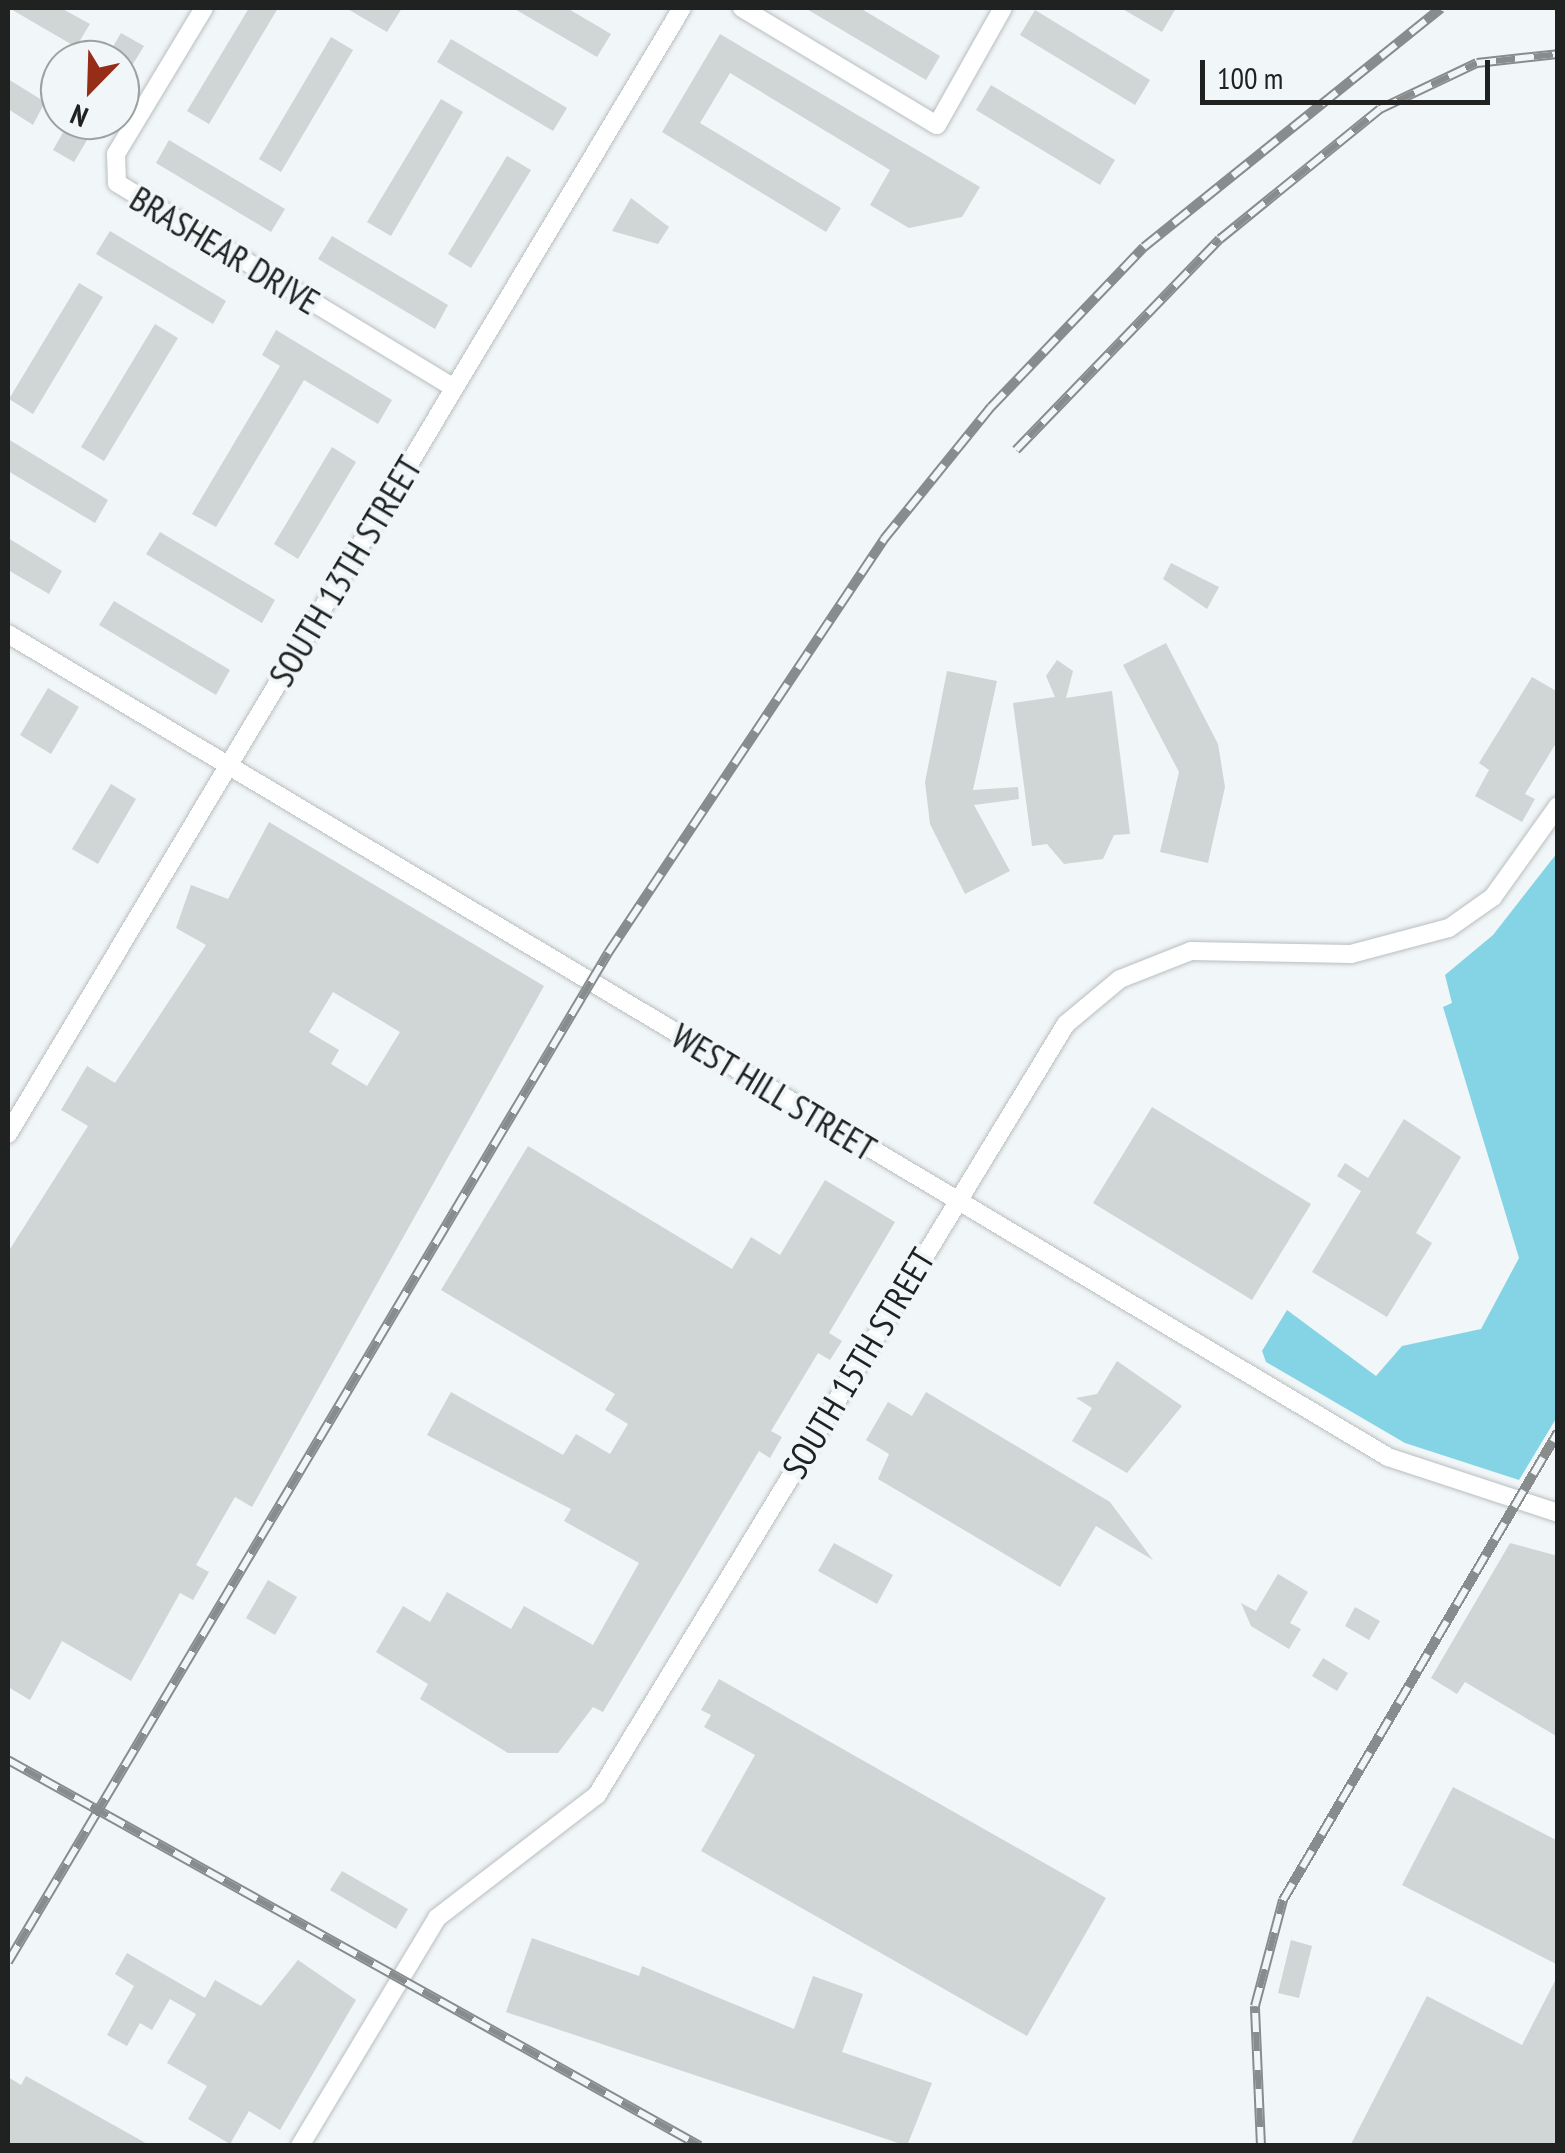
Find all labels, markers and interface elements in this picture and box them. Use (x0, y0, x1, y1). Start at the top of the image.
north arrow (40, 40, 140, 140)
scale bar (1205, 40, 1495, 102)
text: 100 m (1217, 58, 1283, 97)
text: N (65, 96, 93, 136)
street label: BRASHEAR DRIVE (123, 177, 327, 323)
street label: SOUTH 13TH STREET (260, 448, 430, 694)
street label: WEST HILL STREET (663, 1014, 885, 1170)
street label: SOUTH 15TH STREET (773, 1240, 943, 1486)

